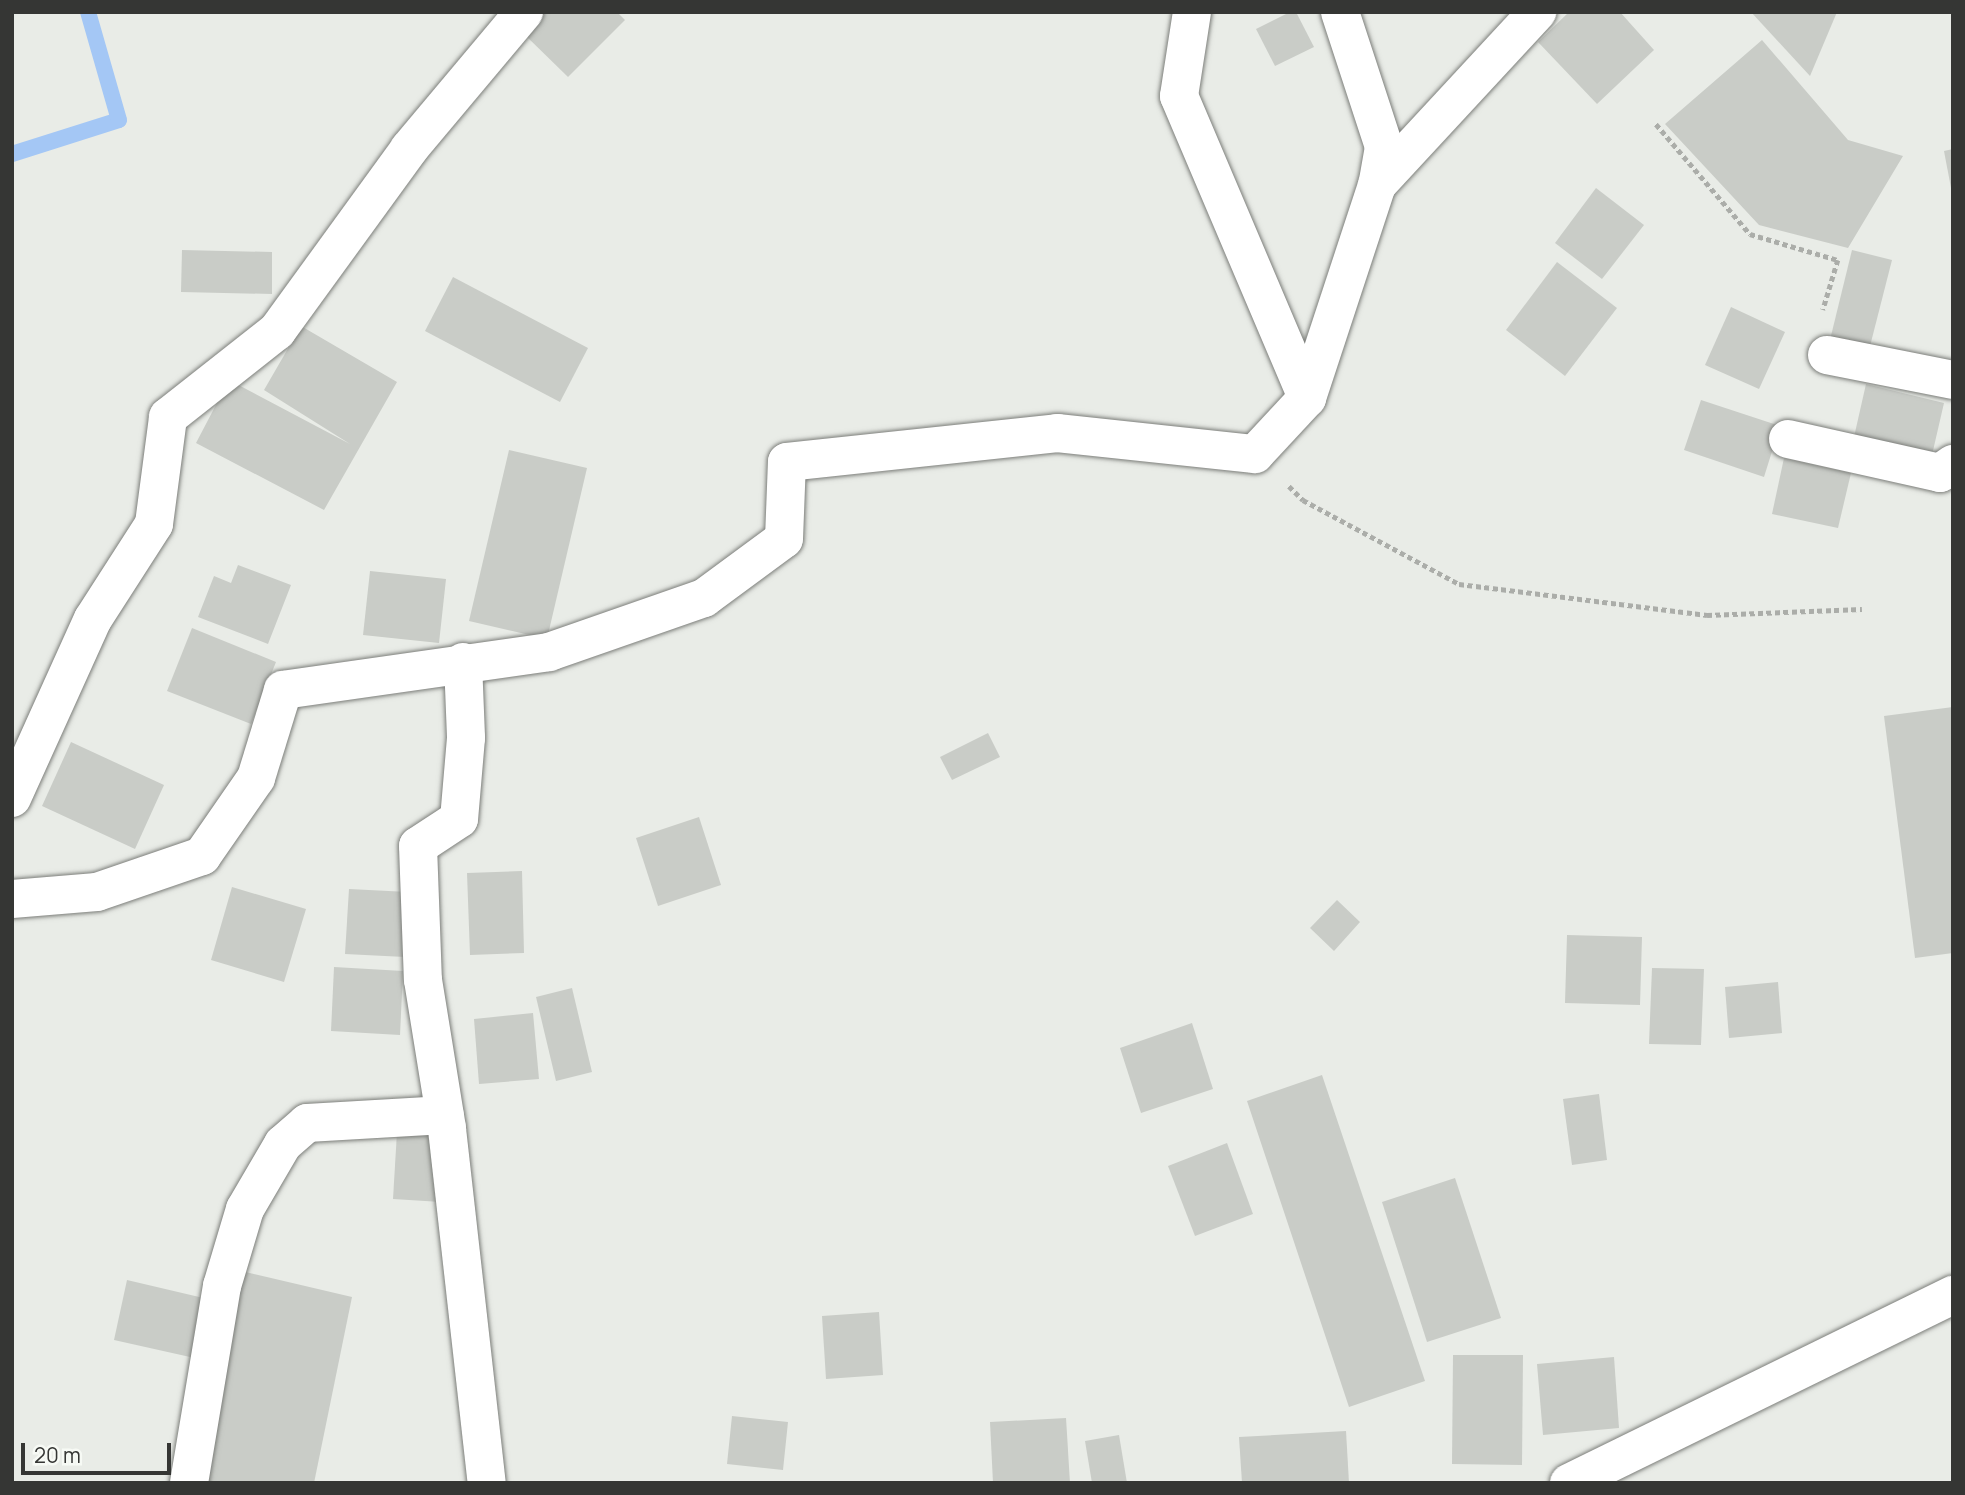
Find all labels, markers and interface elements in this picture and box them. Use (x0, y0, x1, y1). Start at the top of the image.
scale bar (24, 1428, 175, 1472)
text: 20 m (34, 1441, 81, 1469)

